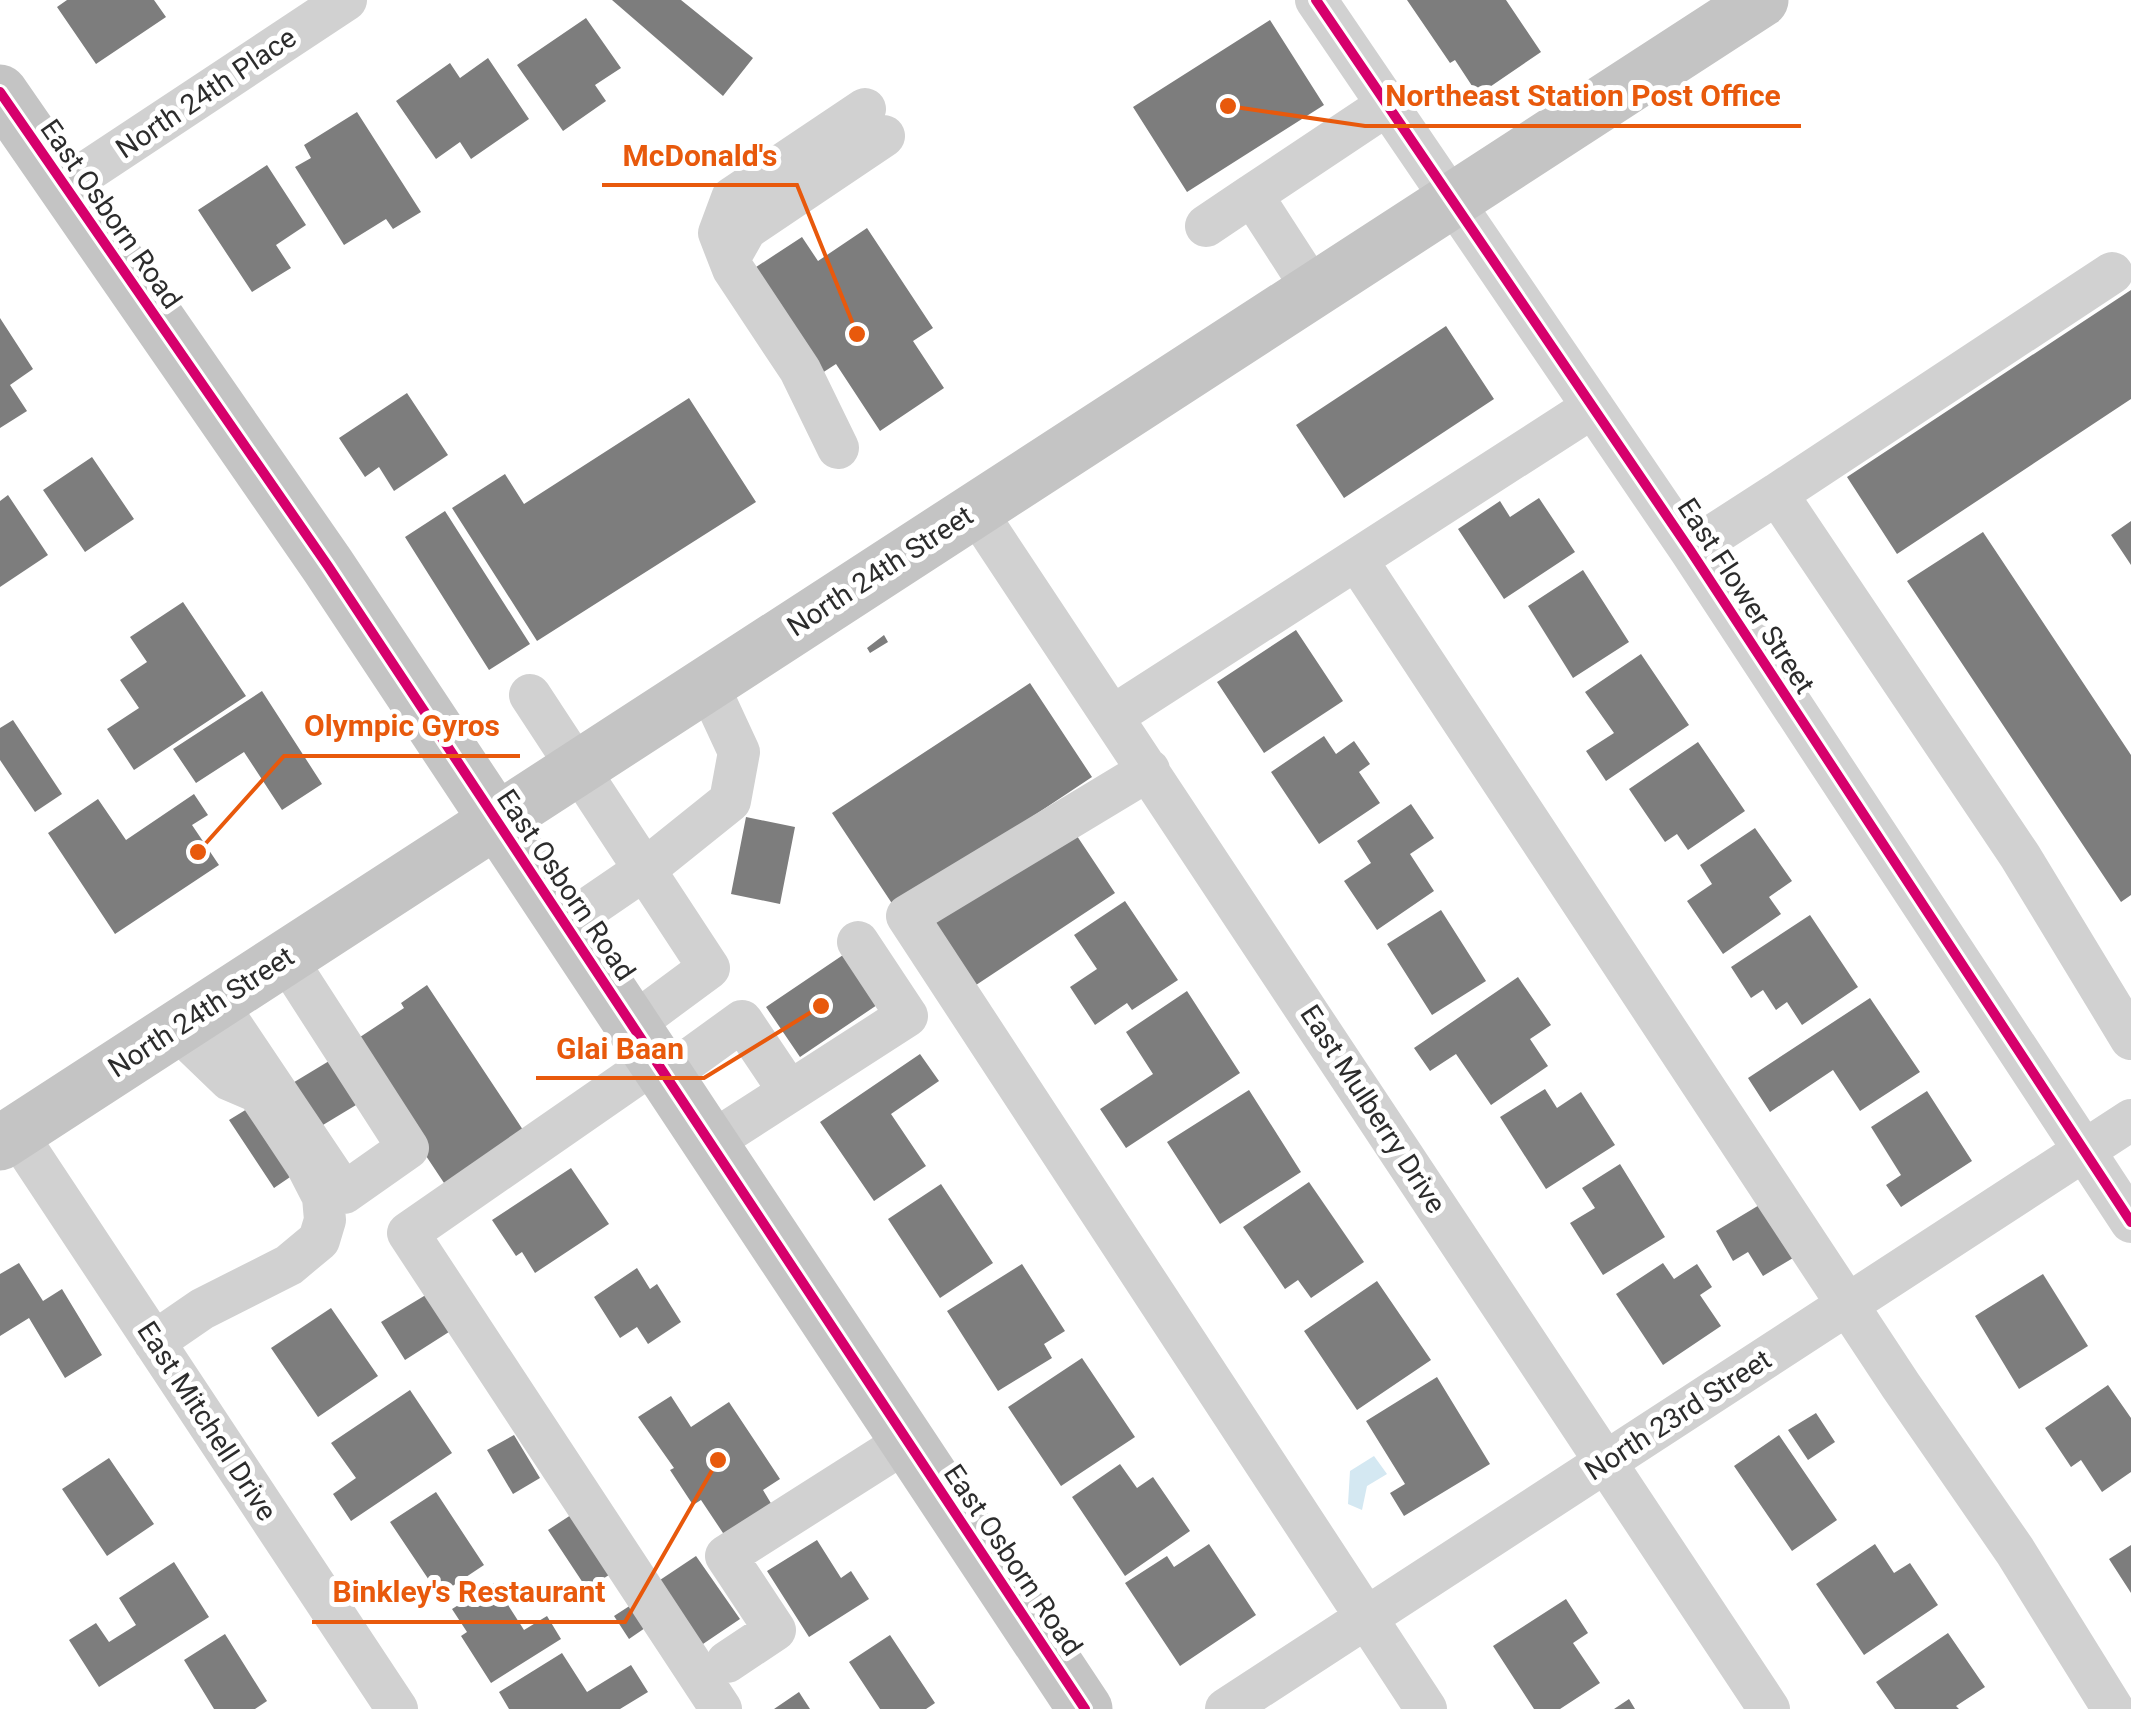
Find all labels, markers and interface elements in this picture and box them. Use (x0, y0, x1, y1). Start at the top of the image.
street label: North 24th Place (110, 21, 302, 165)
callout: Northeast Station Post Office (1365, 66, 1801, 126)
text: Northeast Station Post Office (1385, 78, 1781, 113)
street label: East Osborn Road (33, 113, 189, 315)
callout: McDonald's (602, 125, 797, 185)
text: McDonald's (623, 138, 777, 173)
street label: East Flower Street (1671, 492, 1821, 700)
street label: North 24th Street (781, 499, 979, 643)
callout: Olympic Gyros (284, 696, 520, 756)
text: Olympic Gyros (304, 708, 500, 743)
street label: East Osborn Road (490, 783, 642, 987)
street label: North 24th Street (102, 940, 300, 1084)
street label: East Mulberry Drive (1293, 999, 1453, 1219)
callout: Glai Baan (536, 1018, 704, 1078)
text: Glai Baan (556, 1031, 684, 1066)
street label: East Mitchell Drive (130, 1315, 284, 1527)
street label: North 23rd Street (1579, 1343, 1777, 1487)
street label: East Osborn Road (937, 1458, 1089, 1662)
callout: Binkley's Restaurant (312, 1562, 625, 1622)
text: Binkley's Restaurant (333, 1574, 605, 1609)

